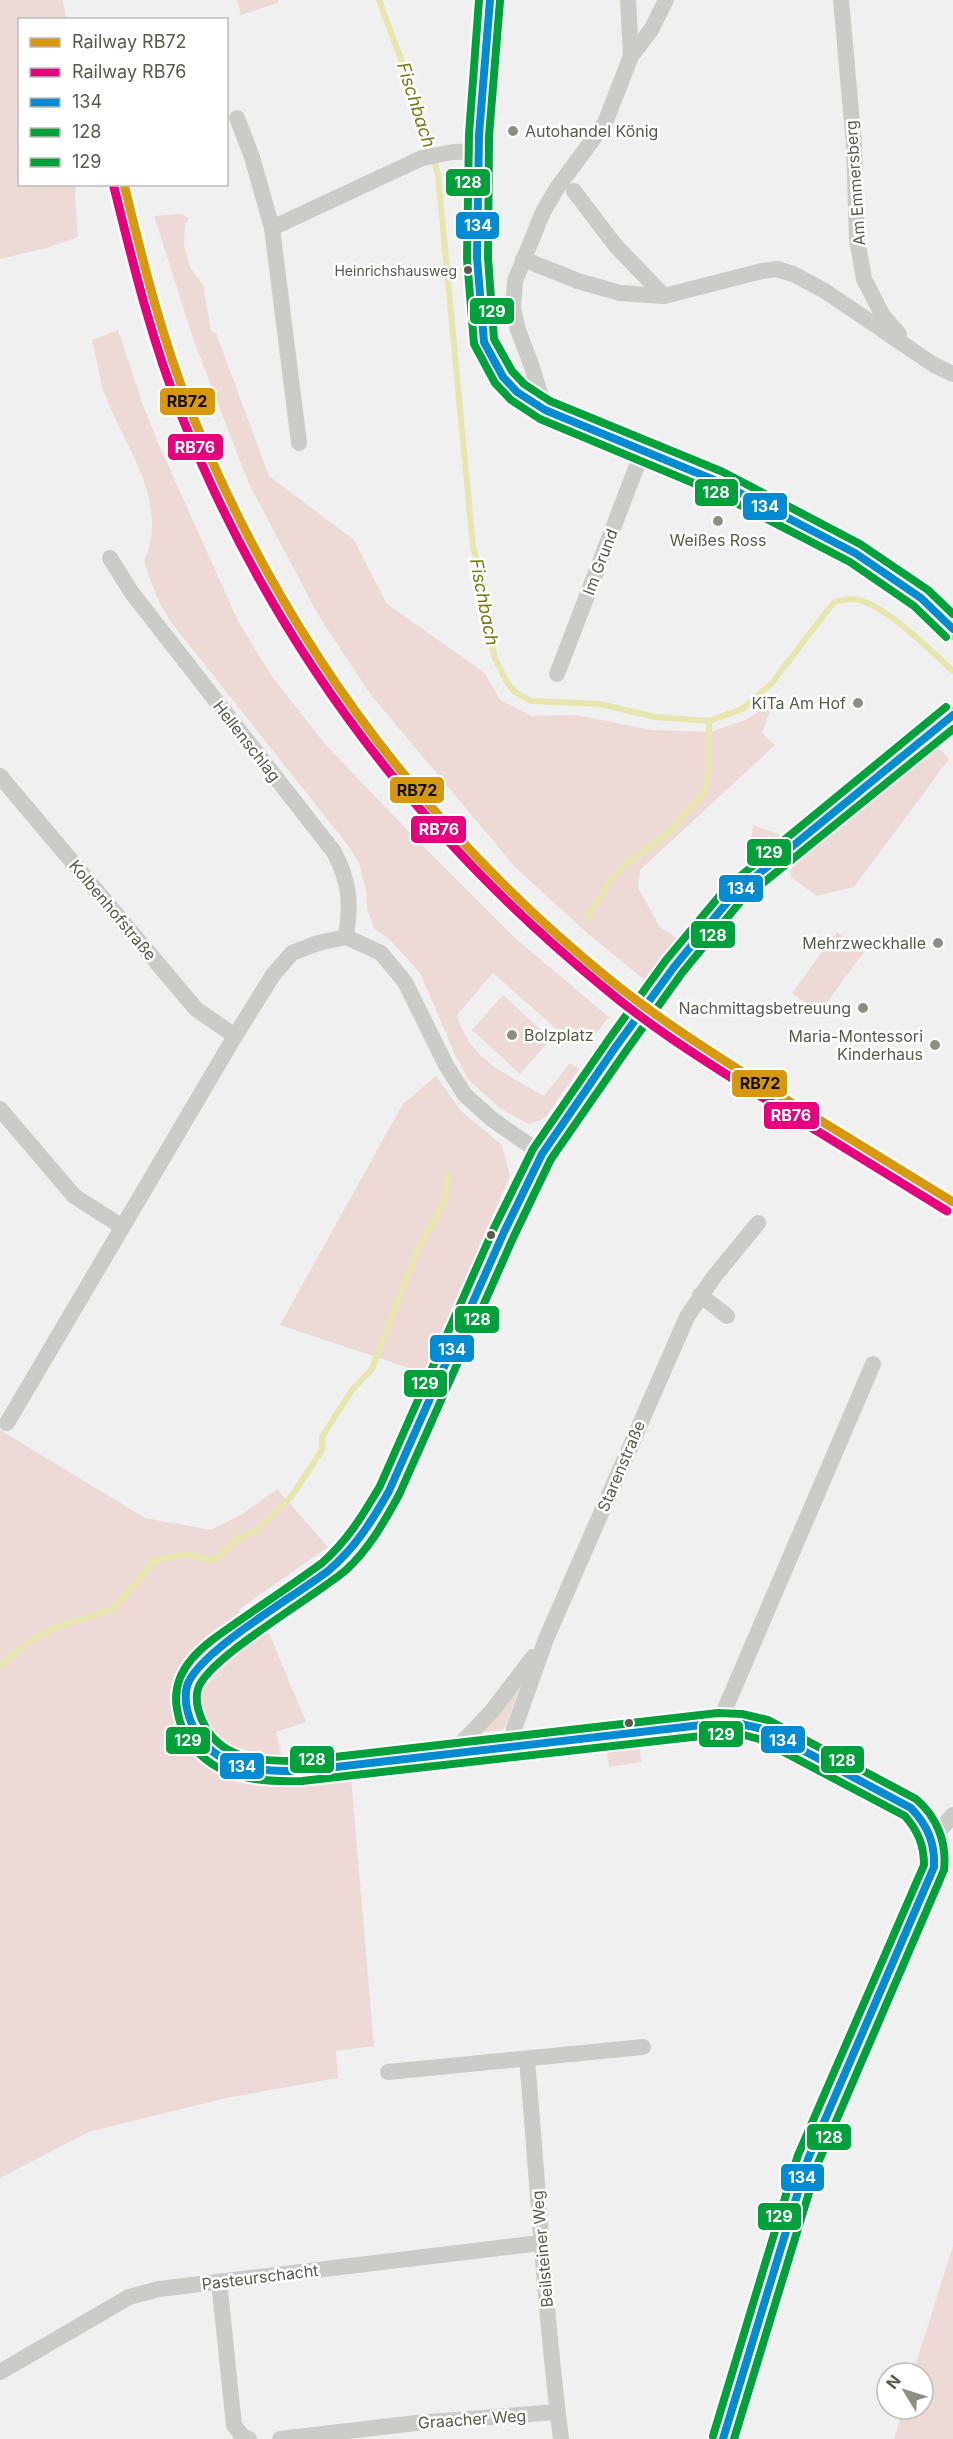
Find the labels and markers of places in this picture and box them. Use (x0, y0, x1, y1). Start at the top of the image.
place label: Autohandel König (525, 121, 658, 141)
marker: Autohandel König (506, 124, 520, 138)
place label: Heinrichshausweg (334, 262, 457, 279)
marker: Heinrichshausweg (462, 264, 474, 276)
marker: Weißes Ross (711, 514, 725, 528)
place label: Weißes Ross (670, 530, 766, 550)
place label: KiTa Am Hof (752, 693, 846, 713)
marker: KiTa Am Hof (851, 696, 865, 710)
place label: Mehrzweckhalle (802, 933, 926, 953)
marker: Mehrzweckhalle (931, 936, 945, 950)
place label: Nachmittagsbetreuung (678, 998, 851, 1018)
marker: Nachmittagsbetreuung (856, 1001, 870, 1015)
place label: Bolzplatz (524, 1025, 594, 1045)
place label: Maria-Montessori Kinderhaus (789, 1026, 923, 1064)
marker: Bolzplatz (505, 1028, 519, 1042)
marker: Maria-Montessori Kinderhaus (928, 1038, 942, 1052)
unlabelled marker (485, 1229, 497, 1241)
unlabelled marker (623, 1717, 635, 1729)

